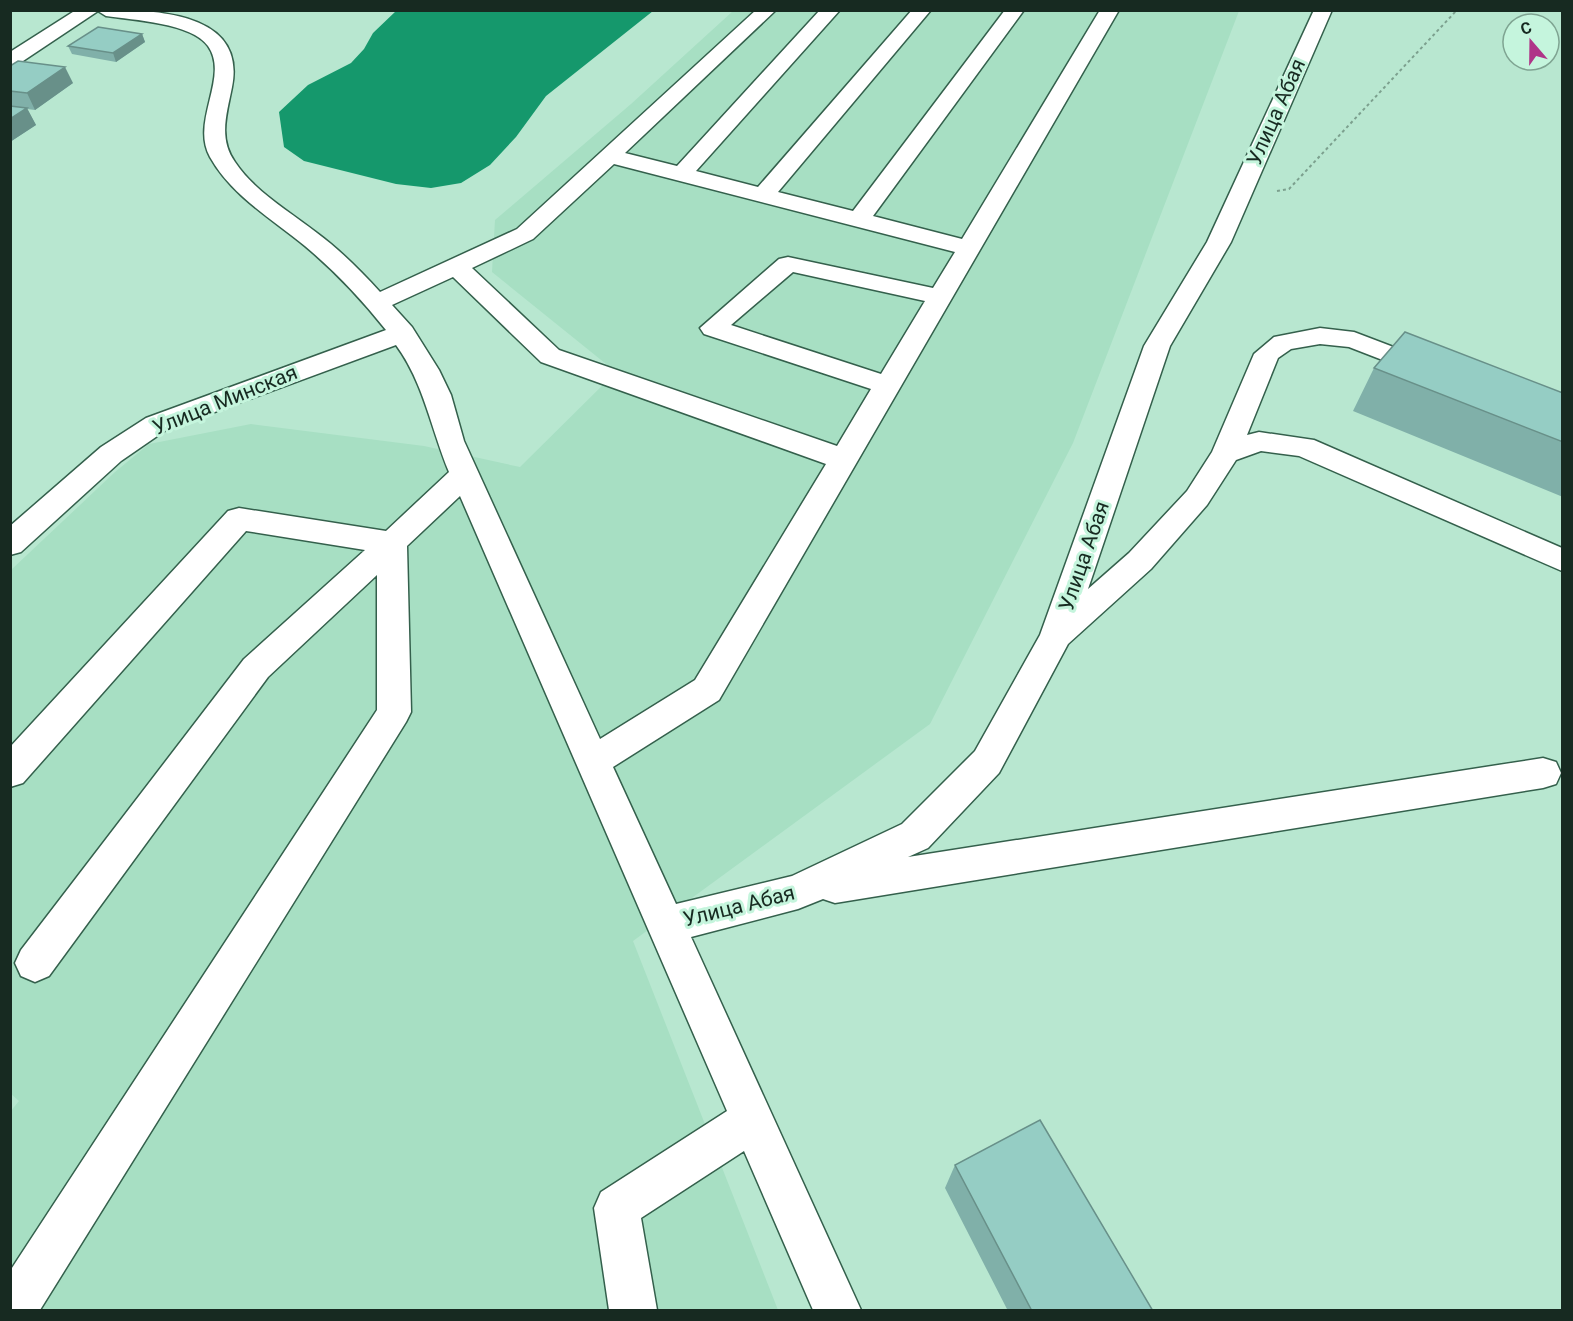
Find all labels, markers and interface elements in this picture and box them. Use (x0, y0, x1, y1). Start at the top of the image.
north arrow (1501, 12, 1561, 72)
text: С (1518, 18, 1534, 39)
street label: Улица Абая (1242, 55, 1310, 169)
street label: Улица Минская (149, 360, 301, 440)
street label: Улица Абая (1054, 498, 1114, 614)
street label: Улица Абая (681, 881, 797, 931)

